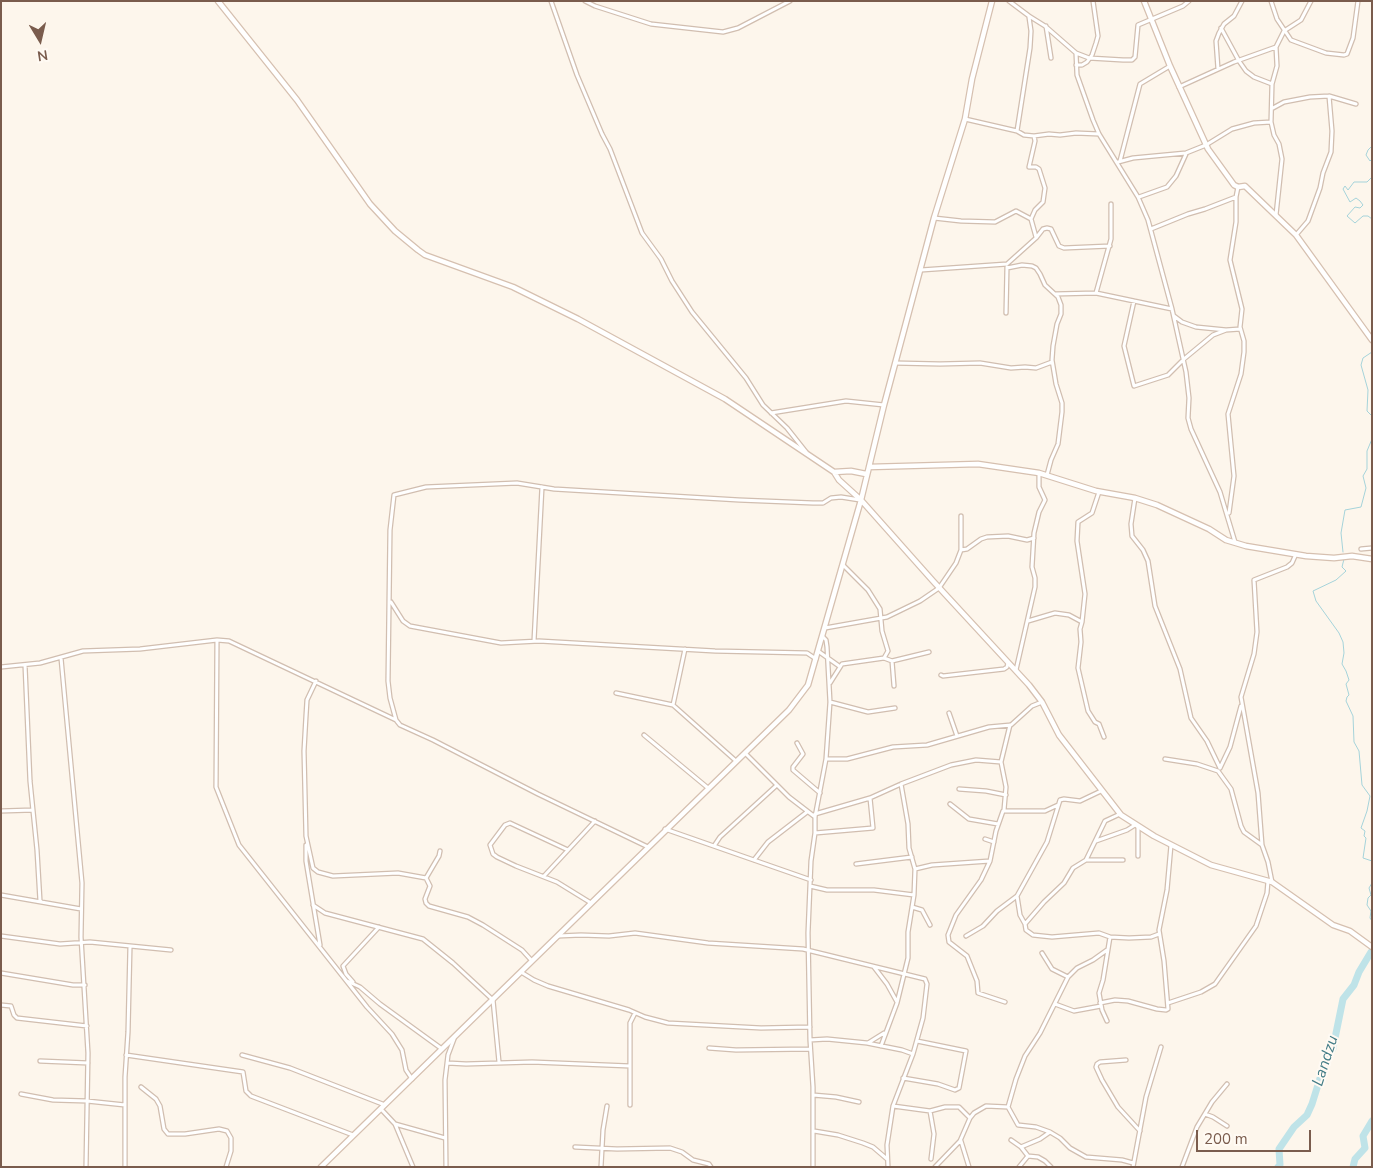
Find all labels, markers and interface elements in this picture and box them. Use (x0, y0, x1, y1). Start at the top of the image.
north arrow (15, 15, 65, 65)
text: N (36, 45, 49, 66)
water label: Landzu (1309, 1033, 1343, 1089)
scale bar (1198, 1120, 1313, 1152)
text: 200 m (1204, 1129, 1248, 1149)

